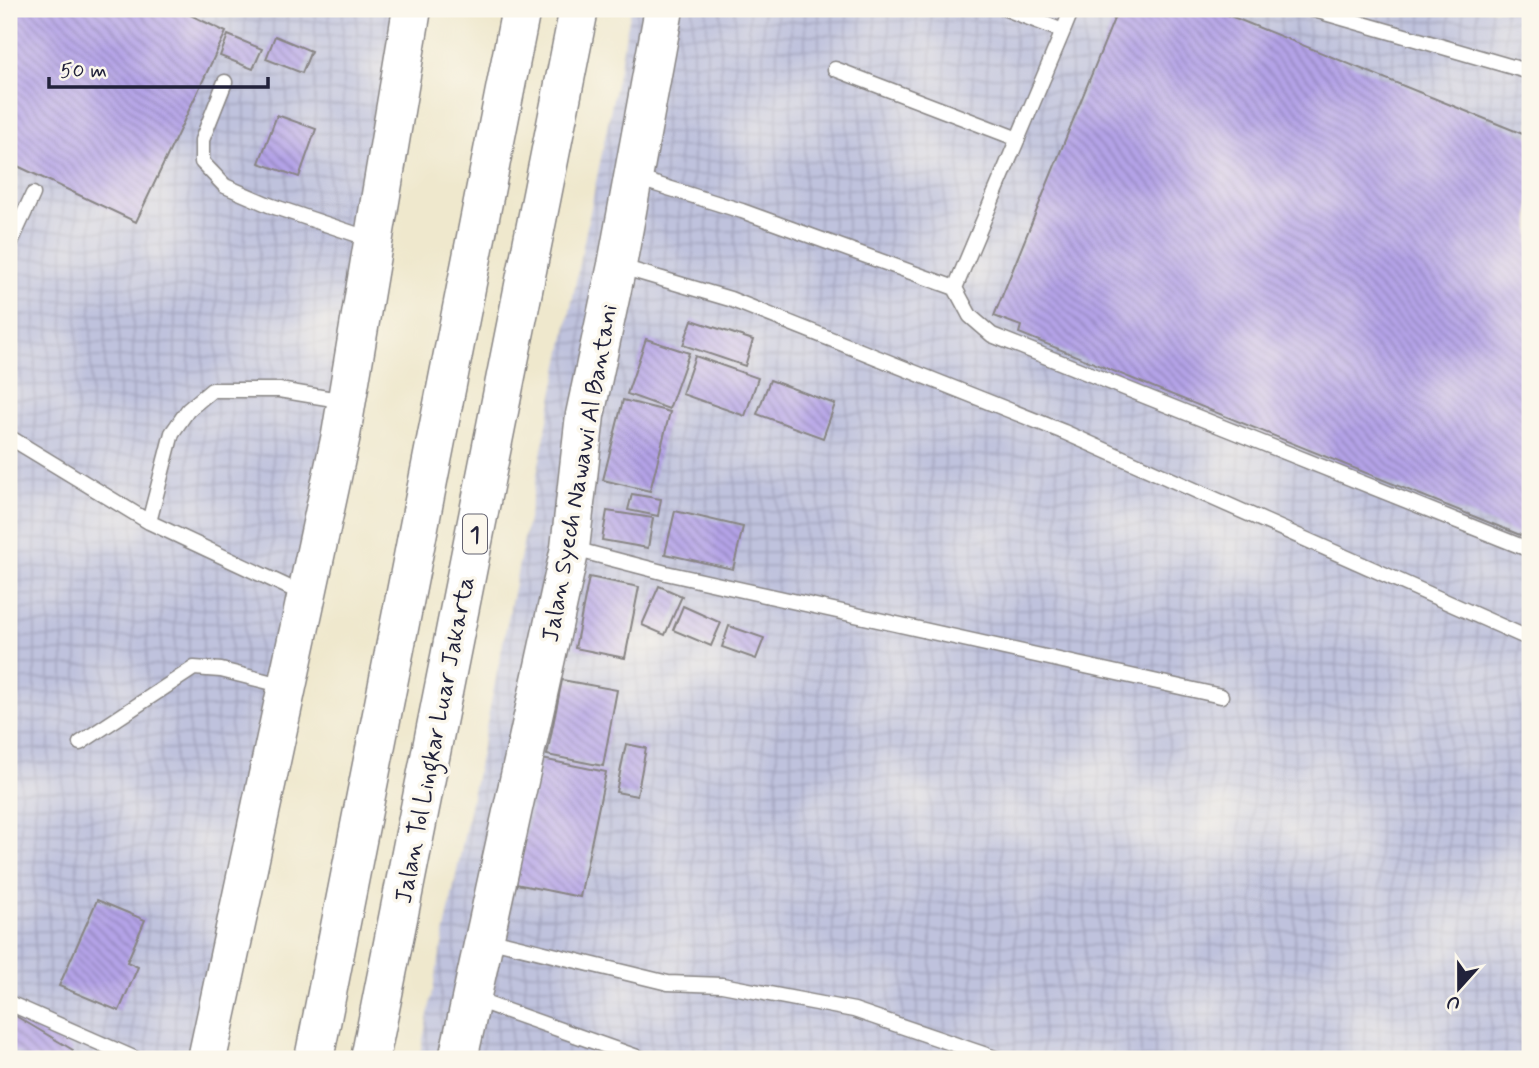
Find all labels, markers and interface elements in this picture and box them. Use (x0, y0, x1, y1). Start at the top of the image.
scale bar (49, 46, 268, 90)
text: 50 m (60, 57, 107, 85)
street label: Jalan Syech Nawawi Al Bantani (535, 302, 625, 645)
road number: 1 (463, 514, 487, 554)
street label: Jalan Tol Lingkar Luar Jakarta (389, 574, 485, 907)
north arrow (1424, 953, 1494, 1023)
text: U (1443, 989, 1464, 1016)

